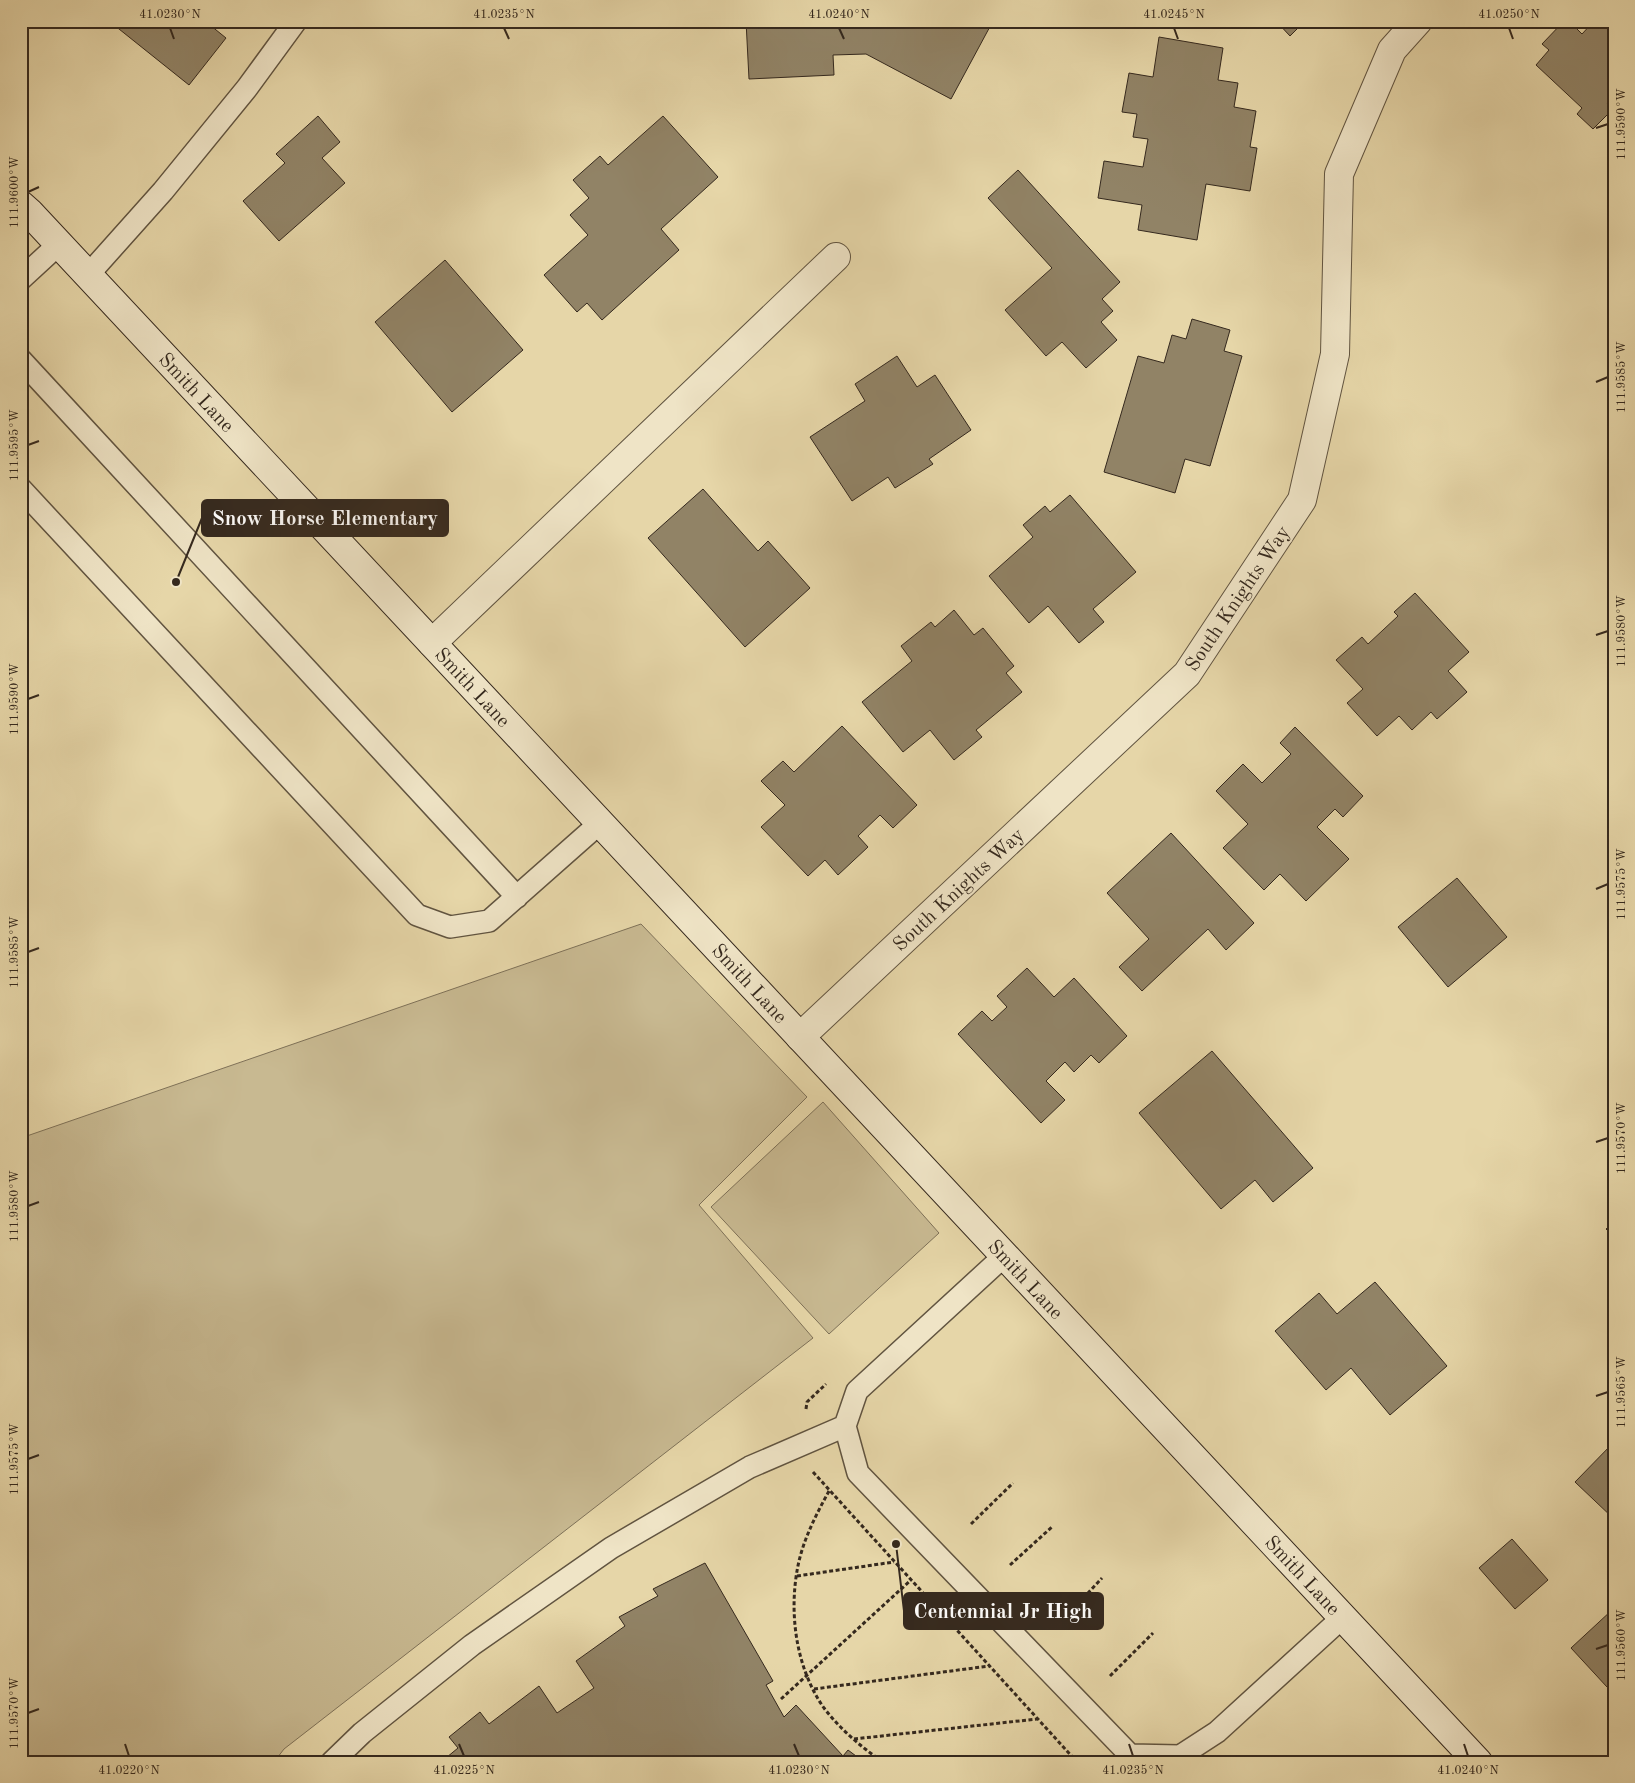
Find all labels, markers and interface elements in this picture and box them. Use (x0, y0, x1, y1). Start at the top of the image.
text: 41.0235°N (473, 8, 535, 21)
text: 41.0245°N (1143, 8, 1205, 21)
text: 41.0250°N (1478, 8, 1540, 21)
text: 41.0230°N (139, 9, 201, 21)
text: 41.0240°N (808, 9, 870, 21)
text: 111.9590°W (1615, 88, 1628, 160)
text: 111.9600°W (9, 156, 21, 228)
text: 111.9585°W (1615, 341, 1628, 413)
street label: Smith Lane (154, 350, 237, 437)
text: 111.9595°W (8, 409, 21, 481)
callout: Snow Horse Elementary (202, 500, 448, 536)
text: Snow Horse Elementary (212, 509, 438, 530)
street label: South Knights Way (1183, 522, 1295, 675)
text: 111.9580°W (1615, 595, 1628, 667)
street label: Smith Lane (430, 645, 513, 732)
text: 111.9590°W (8, 663, 21, 735)
street label: South Knights Way (890, 825, 1029, 956)
text: 111.9575°W (1615, 848, 1628, 920)
text: 111.9585°W (8, 916, 21, 988)
street label: Smith Lane (707, 941, 790, 1028)
text: 111.9570°W (1615, 1102, 1628, 1174)
text: 111.9580°W (8, 1170, 21, 1242)
street label: Smith Lane (983, 1237, 1066, 1324)
text: 111.9565°W (1615, 1356, 1628, 1428)
text: 111.9575°W (8, 1423, 21, 1495)
street label: Smith Lane (1260, 1533, 1343, 1620)
callout: Centennial Jr High (904, 1593, 1103, 1629)
text: Centennial Jr High (914, 1602, 1093, 1623)
text: 111.9560°W (1615, 1609, 1628, 1681)
text: 111.9570°W (8, 1677, 21, 1749)
text: 41.0225°N (433, 1764, 495, 1777)
text: 41.0235°N (1102, 1764, 1164, 1777)
text: 41.0220°N (98, 1765, 160, 1777)
text: 41.0230°N (768, 1765, 830, 1777)
text: 41.0240°N (1437, 1765, 1499, 1777)

